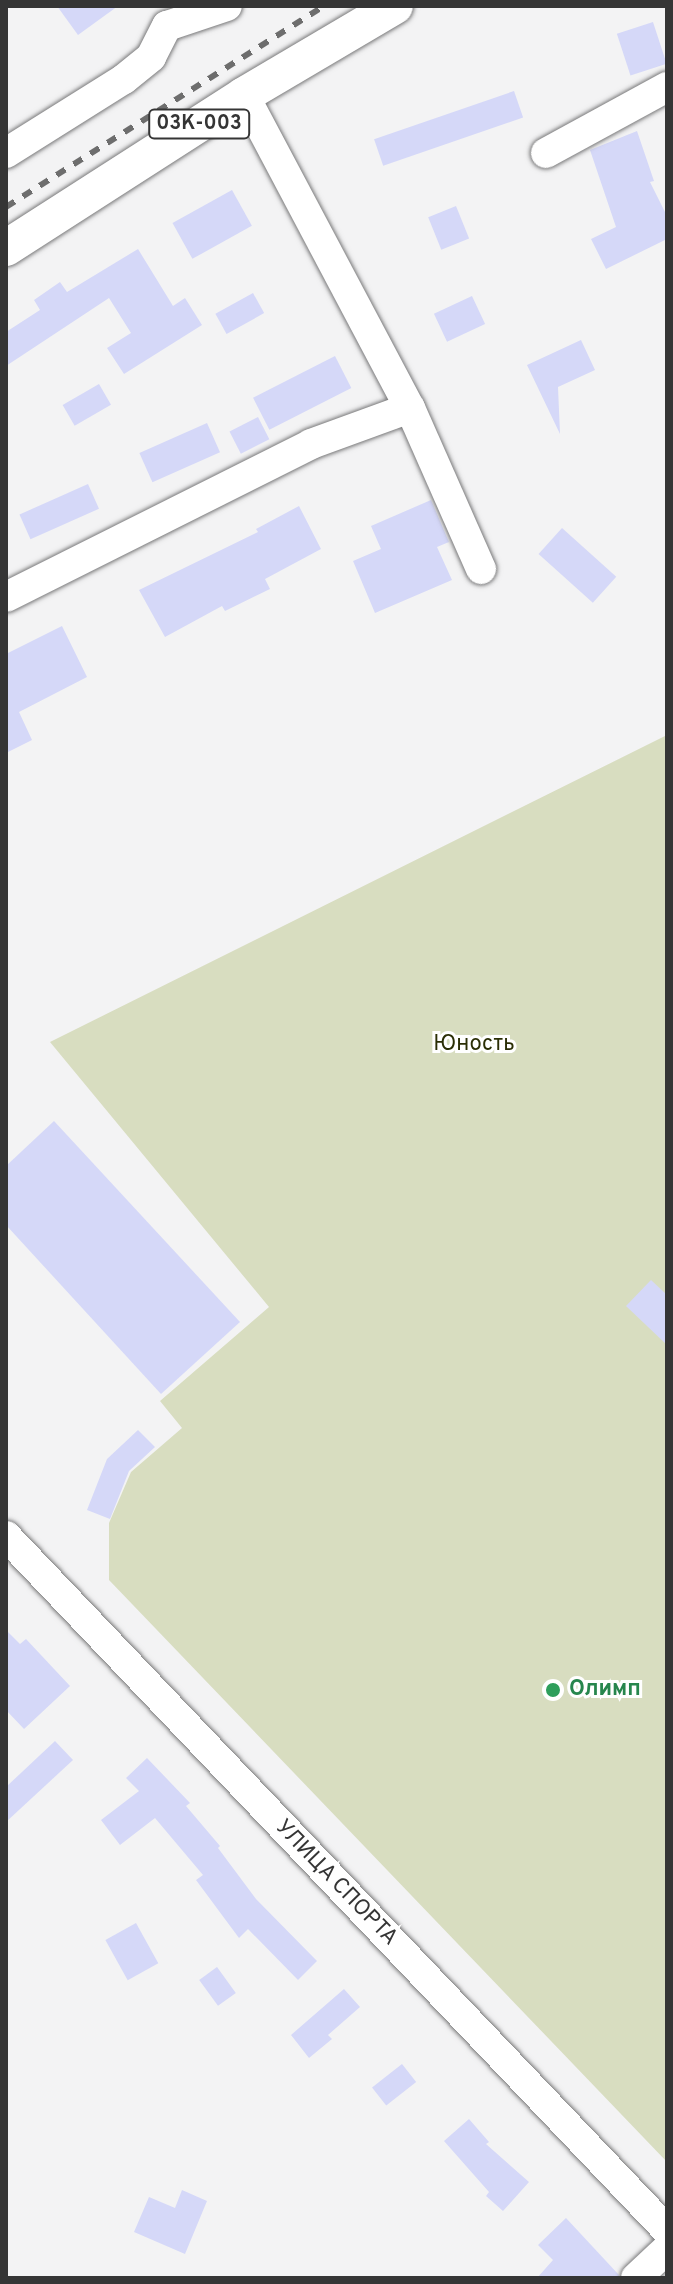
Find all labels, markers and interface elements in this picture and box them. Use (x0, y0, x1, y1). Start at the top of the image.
road number: 03К-003 (147, 108, 251, 140)
park label: Юность (433, 1032, 515, 1058)
place label: Олимп (569, 1677, 641, 1703)
marker: Олимп (544, 1681, 562, 1699)
street label: УЛИЦА СПОРТА (269, 1814, 403, 1952)

